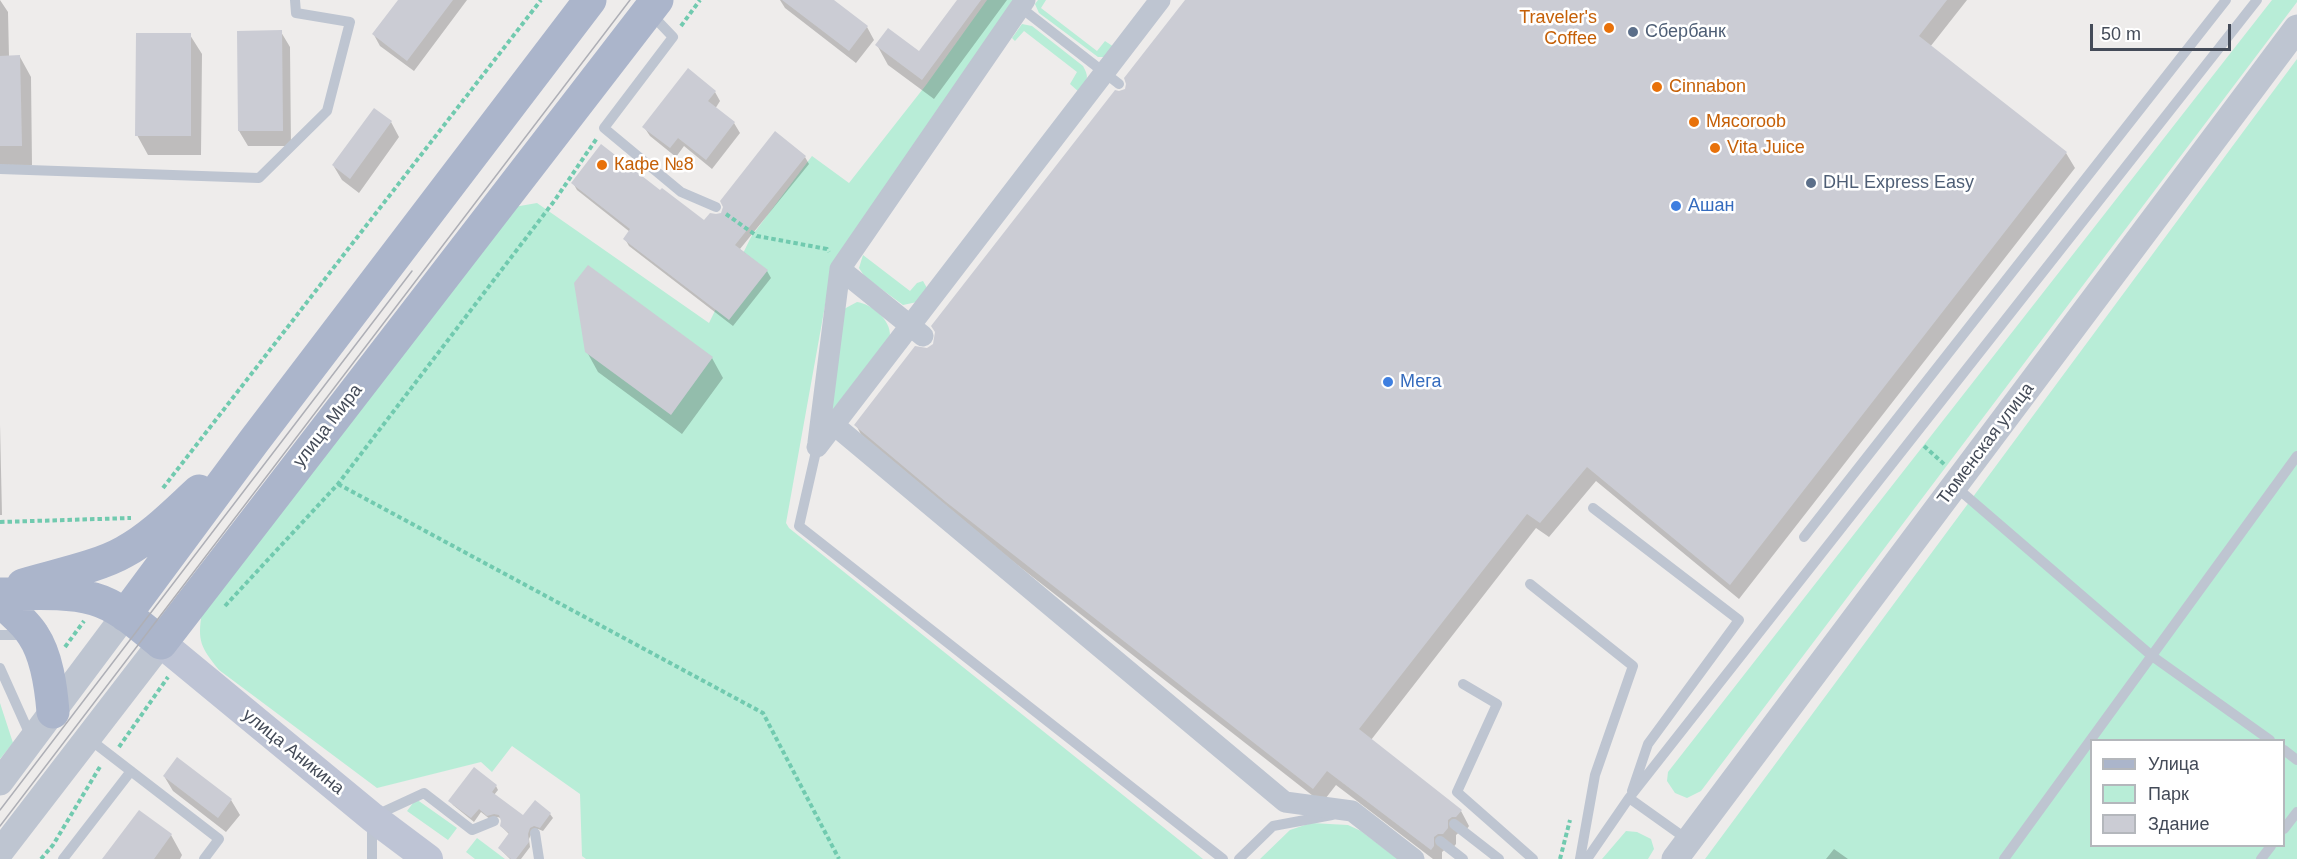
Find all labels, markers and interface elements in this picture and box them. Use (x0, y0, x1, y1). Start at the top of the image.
place label: Traveler's Coffee (1519, 7, 1597, 50)
scale bar (2093, 12, 2234, 50)
marker: Traveler's Coffee (1602, 21, 1616, 35)
place label: Сбербанк (1645, 21, 1726, 43)
text: 50 m (2101, 24, 2141, 44)
marker: Сбербанк (1626, 25, 1640, 39)
place label: Cinnabon (1669, 76, 1746, 98)
marker: Cinnabon (1650, 80, 1664, 94)
place label: Мясоroob (1706, 111, 1786, 133)
marker: Мясоroob (1687, 115, 1701, 129)
place label: Vita Juice (1727, 137, 1805, 159)
marker: Vita Juice (1708, 141, 1722, 155)
place label: Кафе №8 (614, 154, 694, 176)
marker: Кафе №8 (595, 158, 609, 172)
place label: DHL Express Easy (1823, 172, 1974, 194)
marker: DHL Express Easy (1804, 176, 1818, 190)
place label: Ашан (1688, 195, 1734, 217)
marker: Ашан (1669, 199, 1683, 213)
place label: Мега (1400, 371, 1441, 393)
marker: Мега (1381, 375, 1395, 389)
street label: Тюменская улица (1933, 379, 2039, 509)
street label: улица Мира (289, 380, 367, 472)
street label: улица Аникина (238, 704, 348, 800)
legend (2090, 739, 2285, 847)
text: Улица (2148, 754, 2199, 774)
text: Парк (2148, 784, 2189, 804)
text: Здание (2148, 814, 2209, 834)

